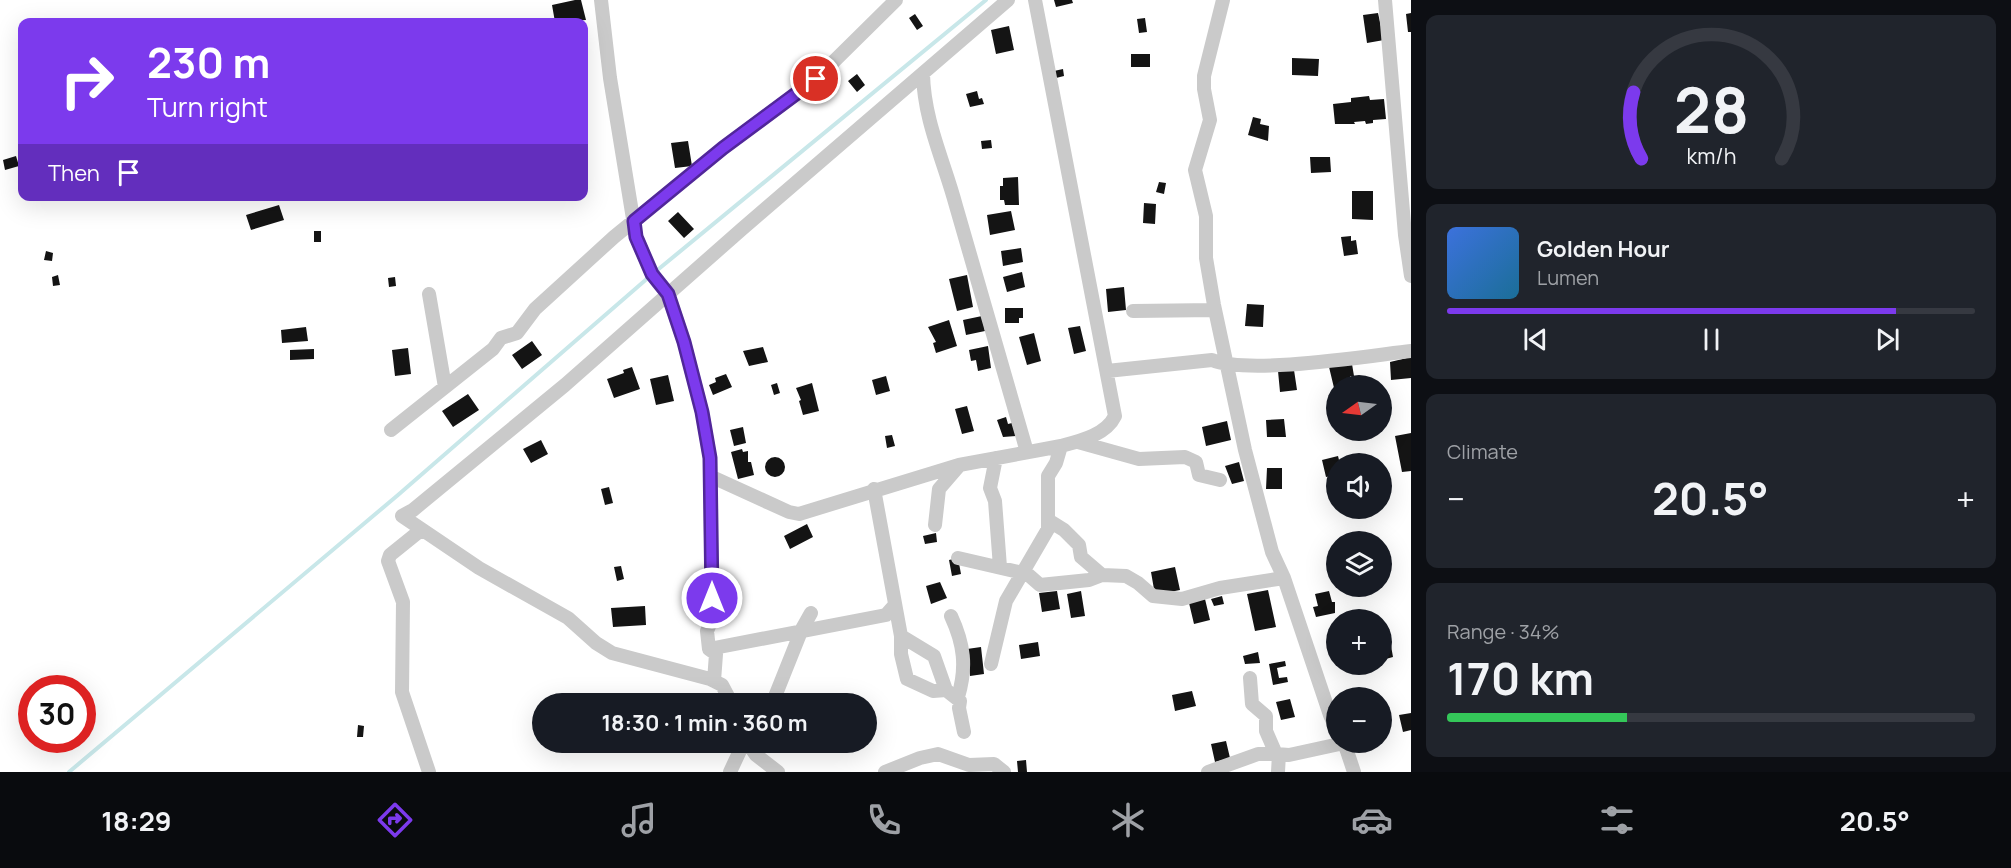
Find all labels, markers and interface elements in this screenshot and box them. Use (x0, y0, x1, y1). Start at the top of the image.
text: 230 m (147, 33, 270, 91)
icon: right (48, 42, 126, 120)
pin (790, 53, 841, 104)
icon: arrive (799, 62, 832, 95)
text: 28 (1673, 66, 1749, 152)
text: Turn right (147, 88, 268, 125)
text: km/h (1686, 142, 1736, 171)
icon: arrive (112, 156, 145, 189)
text: Then (48, 158, 100, 188)
text: Golden Hour (1537, 234, 1670, 264)
text: Lumen (1537, 264, 1599, 291)
icon: previous (1519, 323, 1552, 356)
icon: pause (1695, 323, 1728, 356)
icon: next (1871, 323, 1904, 356)
north arrow (1326, 375, 1392, 441)
map controls (1326, 375, 1392, 753)
text: Climate (1447, 438, 1518, 465)
button: sound (1326, 453, 1392, 519)
text: 20.5° (1652, 467, 1769, 529)
text: − (1447, 476, 1465, 521)
text: + (1956, 476, 1975, 521)
button: layers (1326, 531, 1392, 597)
position arrow (680, 566, 744, 630)
button: + (1326, 609, 1392, 675)
text: Range · 34% (1447, 618, 1560, 645)
text: 170 km (1447, 647, 1594, 709)
speed limit sign: 30 (18, 675, 96, 753)
button: − (1326, 687, 1392, 753)
text: 18:30 · 1 min · 360 m (601, 708, 808, 738)
icon: directions (374, 799, 416, 841)
icon: music (618, 799, 660, 841)
icon: phone (863, 799, 905, 841)
icon: climate (1107, 799, 1149, 841)
icon: car (1351, 799, 1393, 841)
icon: filters (1596, 799, 1638, 841)
text: 18:29 (101, 802, 172, 839)
text: 20.5° (1840, 802, 1910, 839)

